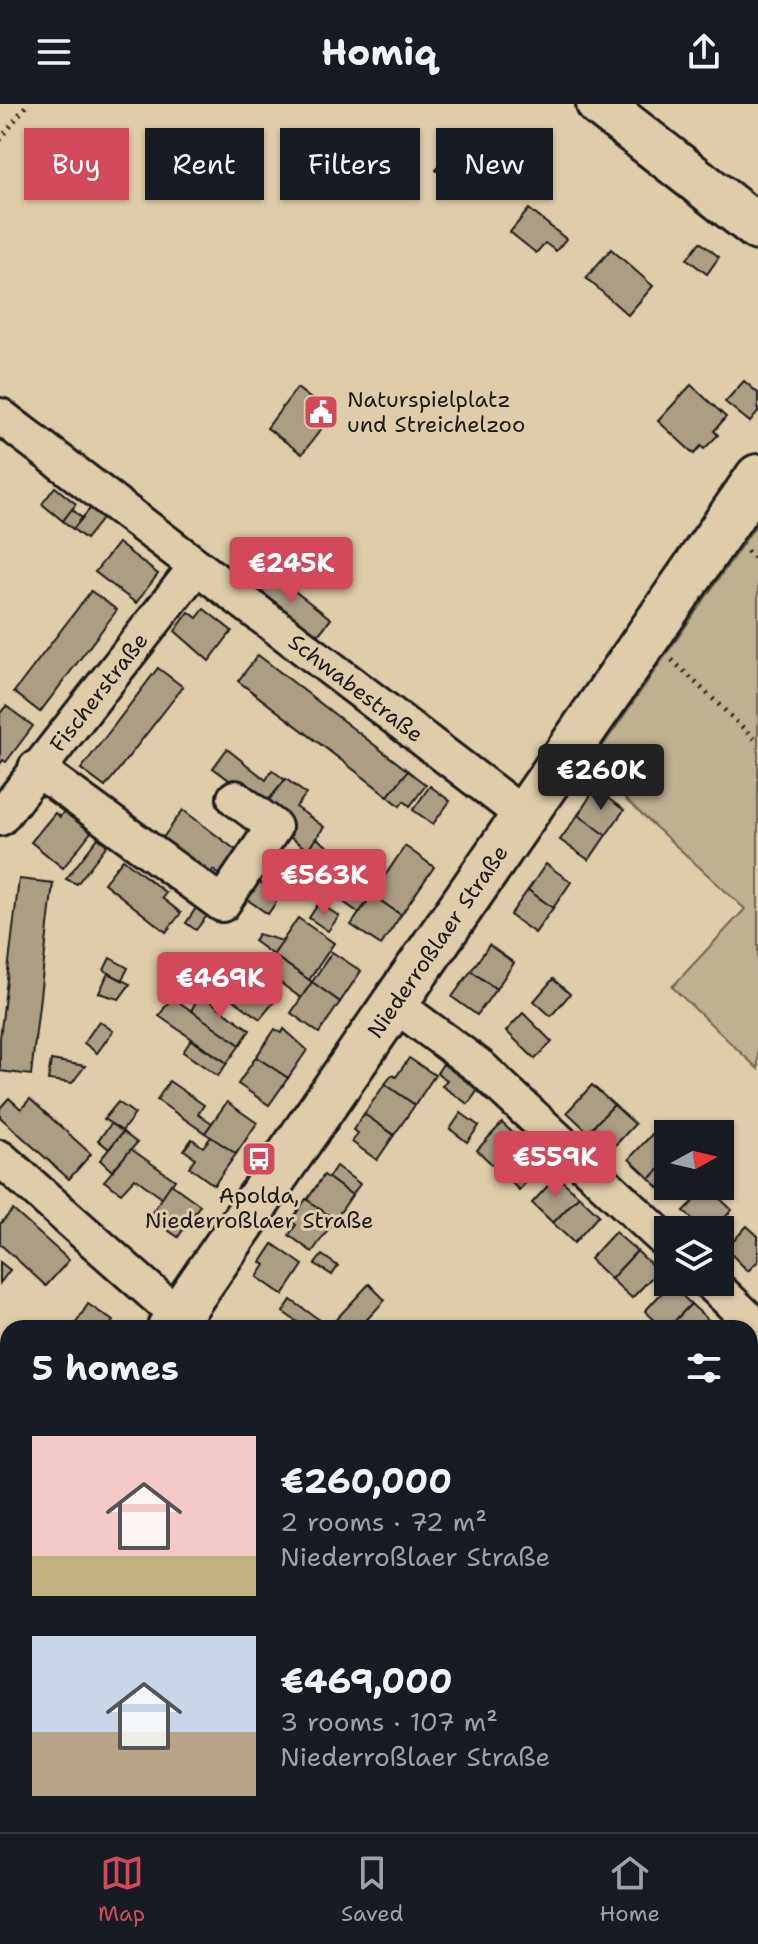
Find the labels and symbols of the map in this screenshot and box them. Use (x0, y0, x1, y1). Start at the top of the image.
place label: Naturspielplatz und Streichelzoo (347, 385, 525, 439)
public building icon: Naturspielplatz und Streichelzoo (302, 393, 340, 431)
pin: €245K (235, 537, 347, 605)
street label: Fischerstraße (43, 626, 154, 757)
street label: Schwabestraße (283, 627, 430, 749)
pin: €260K (545, 744, 657, 812)
street label: Niederroßlaer Straße (360, 839, 514, 1044)
pin: €563K (268, 849, 380, 917)
pin: €469K (164, 952, 276, 1020)
north arrow (654, 1120, 734, 1200)
pin: €559K (499, 1131, 611, 1199)
bus stop icon: Apolda, Niederroßlaer Straße (240, 1140, 278, 1178)
place label: Apolda, Niederroßlaer Straße (145, 1181, 373, 1235)

